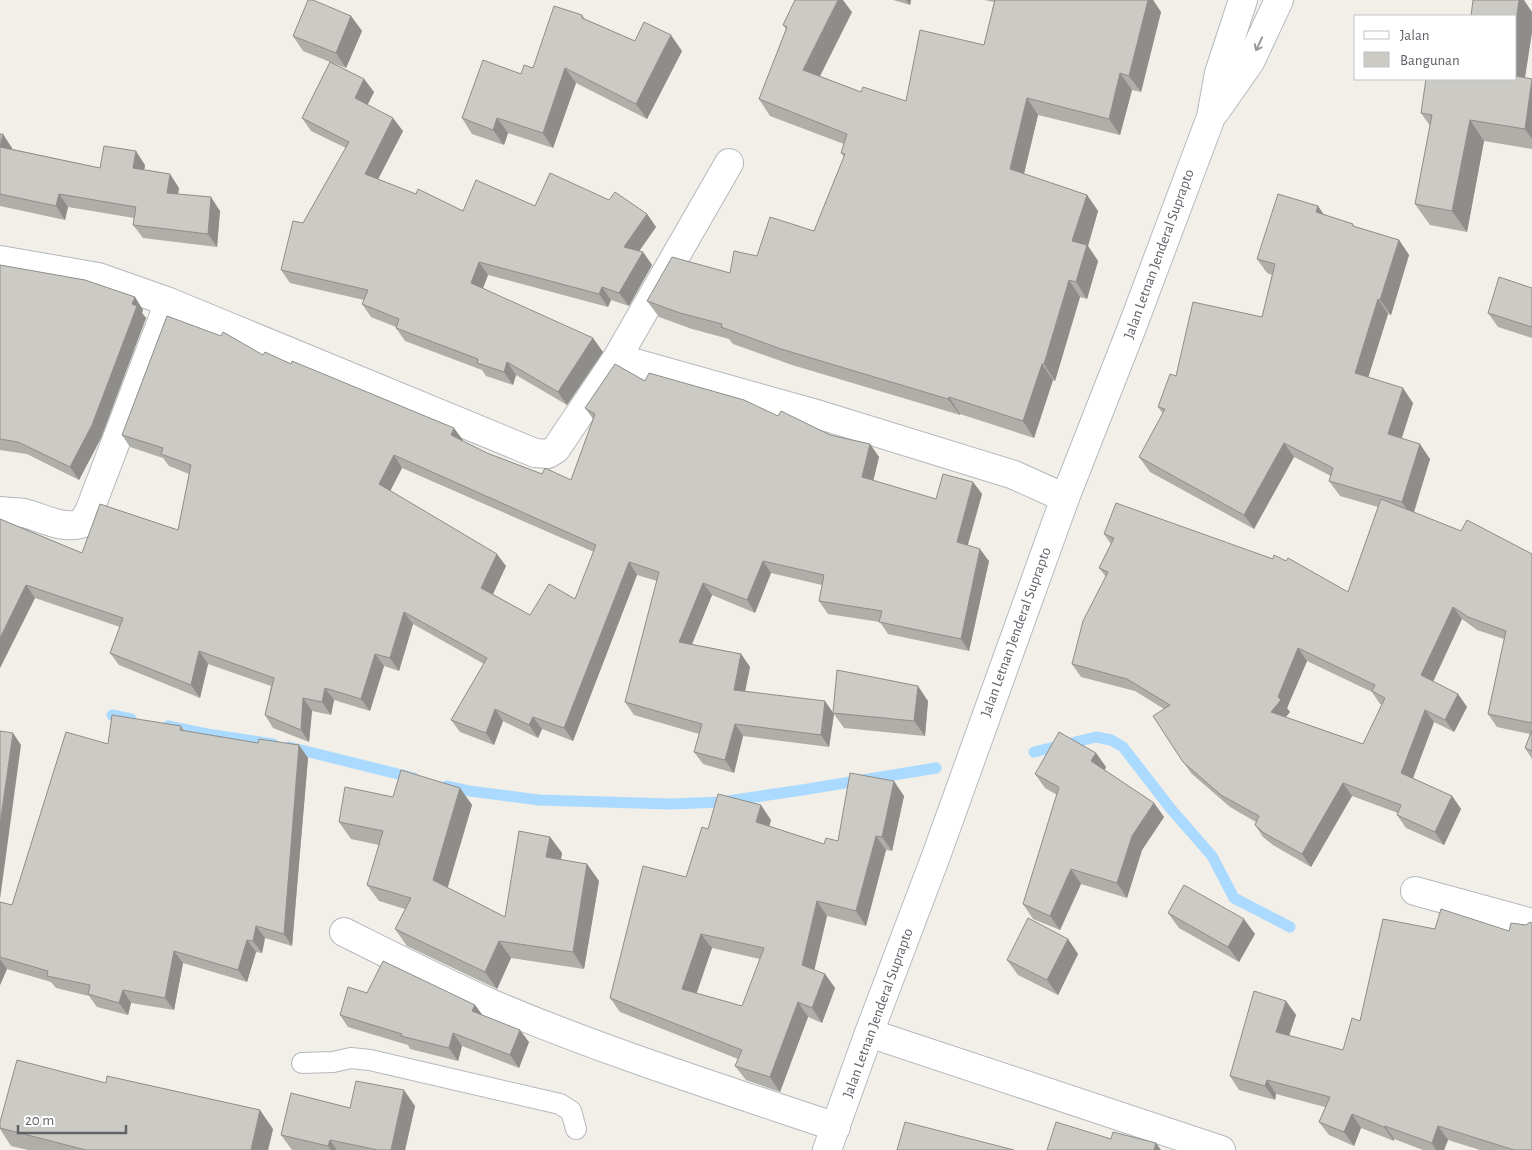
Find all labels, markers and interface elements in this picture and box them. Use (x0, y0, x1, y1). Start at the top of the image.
legend (1354, 15, 1517, 80)
text: Jalan (1400, 28, 1430, 43)
one-way arrow (1253, 36, 1263, 51)
text: Bangunan (1400, 53, 1460, 68)
street label: Jalan Letnan Jenderal Suprapto (1121, 167, 1197, 341)
street label: Jalan Letnan Jenderal Suprapto (978, 545, 1054, 719)
street label: Jalan Letnan Jenderal Suprapto (840, 926, 916, 1100)
scale bar (18, 1102, 125, 1134)
text: 20 m (25, 1113, 54, 1128)

